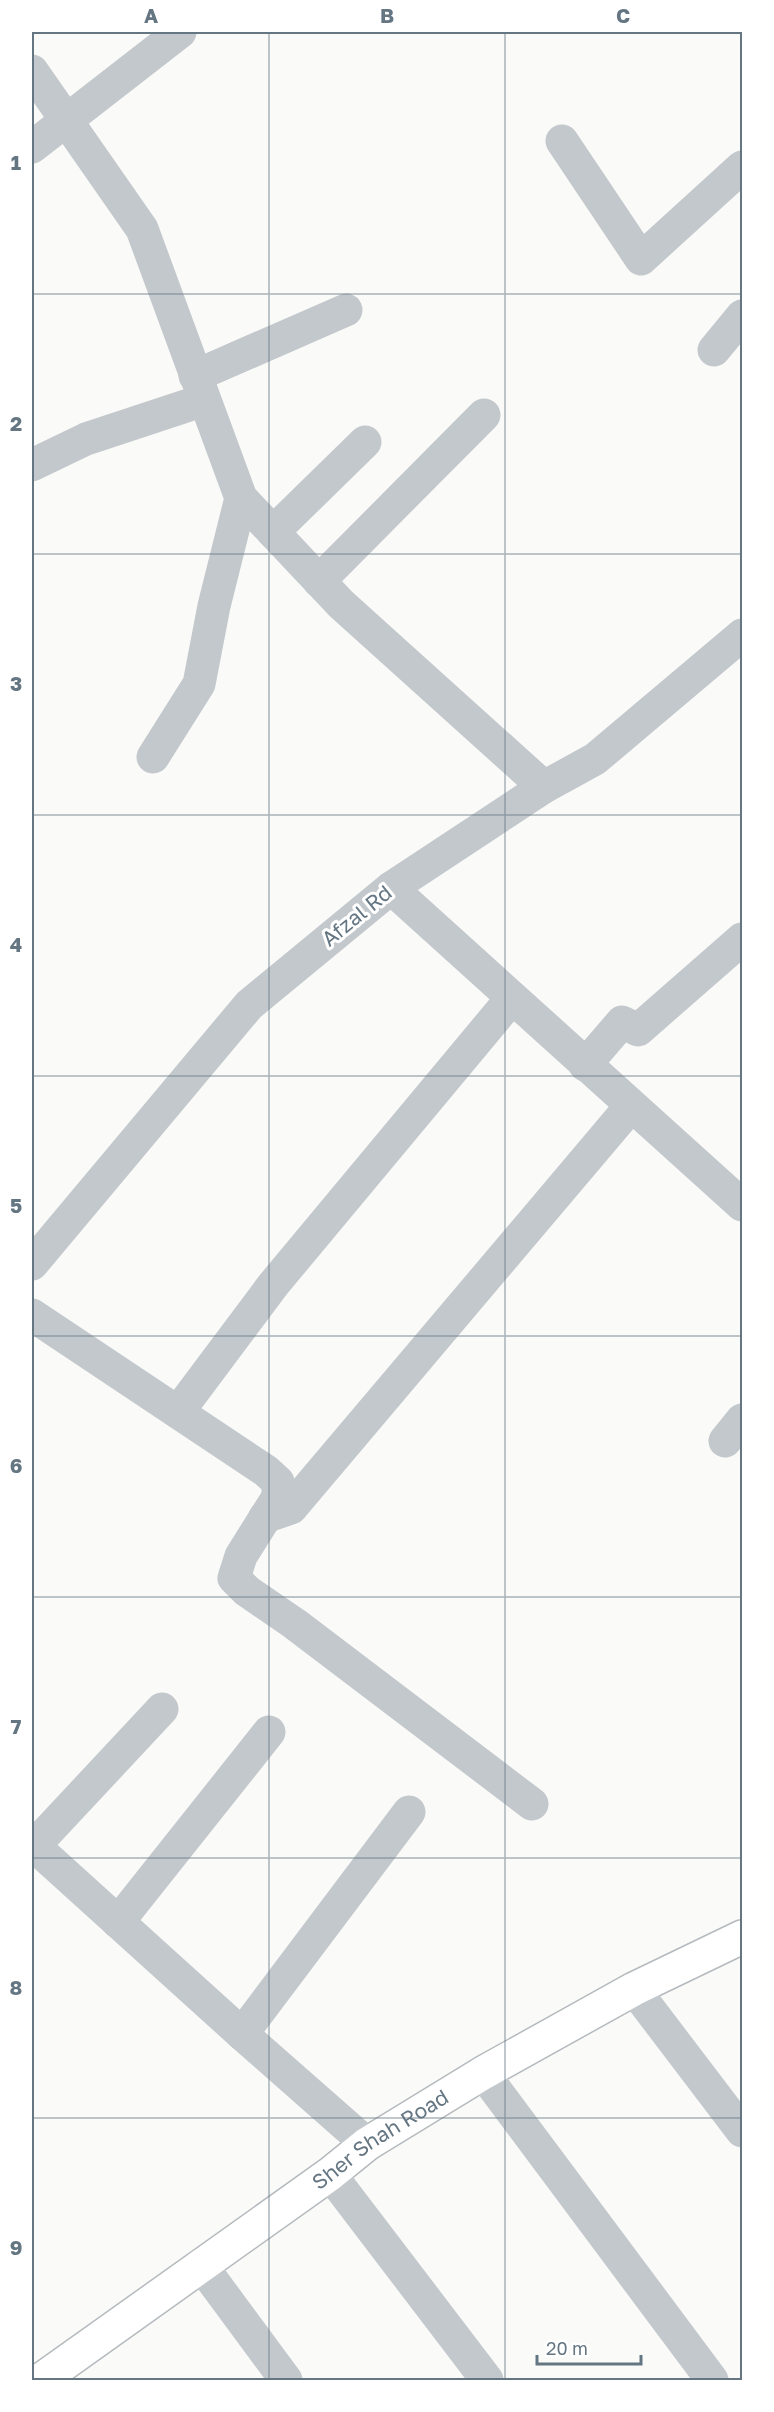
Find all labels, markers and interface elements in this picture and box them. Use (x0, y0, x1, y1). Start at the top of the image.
text: A (144, 3, 158, 27)
text: B (380, 3, 394, 27)
text: C (616, 3, 630, 27)
text: 1 (11, 150, 21, 174)
text: 2 (10, 411, 22, 435)
text: 3 (10, 671, 22, 695)
street label: Afzal Rd (316, 879, 397, 951)
text: 4 (10, 932, 22, 956)
text: 5 (10, 1193, 22, 1217)
text: 6 (10, 1453, 22, 1477)
text: 7 (11, 1714, 22, 1738)
text: 8 (10, 1975, 22, 1999)
street label: Sher Shah Road (307, 2083, 453, 2195)
text: 9 (10, 2235, 22, 2259)
scale bar (537, 2328, 640, 2366)
text: 20 m (546, 2337, 588, 2359)

